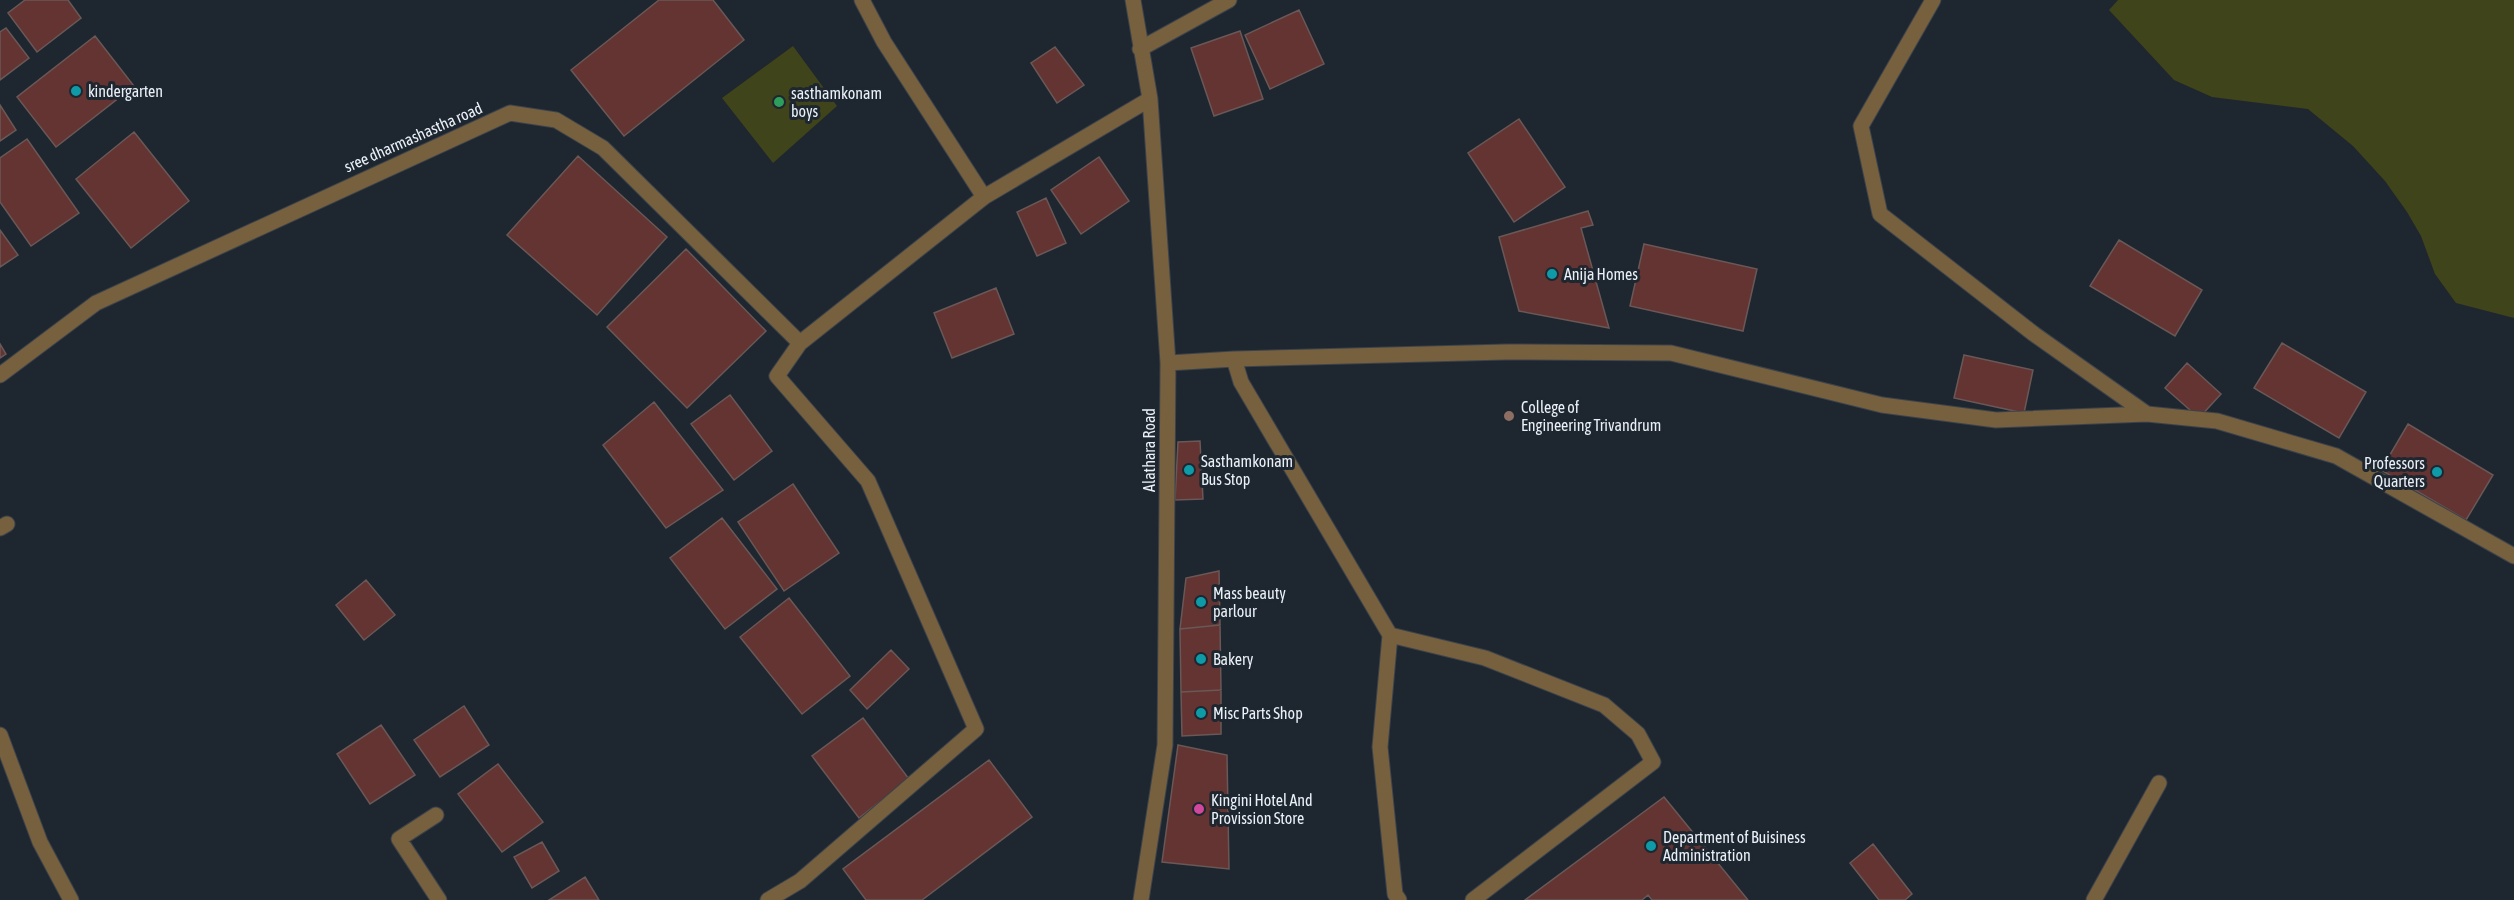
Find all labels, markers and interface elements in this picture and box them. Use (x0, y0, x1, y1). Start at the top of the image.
place label: kindergarten (88, 82, 163, 101)
marker: kindergarten (69, 84, 83, 98)
place label: sasthamkonam boys (791, 84, 882, 121)
marker: sasthamkonam boys (772, 95, 786, 109)
street label: sree dharmashastha road (341, 98, 485, 176)
place label: Anija Homes (1564, 265, 1638, 284)
marker: Anija Homes (1545, 267, 1559, 281)
place label: College of Engineering Trivandrum (1521, 398, 1661, 435)
street label: Alathara Road (1140, 408, 1158, 492)
marker: College of Engineering Trivandrum (1502, 409, 1516, 423)
place label: Sasthamkonam Bus Stop (1201, 452, 1293, 489)
place label: Professors Quarters (2364, 454, 2425, 490)
marker: Sasthamkonam Bus Stop (1182, 463, 1196, 477)
marker: Professors Quarters (2430, 465, 2444, 479)
place label: Mass beauty parlour (1213, 584, 1286, 621)
marker: Mass beauty parlour (1194, 595, 1208, 609)
place label: Bakery (1213, 650, 1254, 669)
marker: Bakery (1194, 652, 1208, 666)
place label: Misc Parts Shop (1213, 704, 1303, 723)
marker: Misc Parts Shop (1194, 706, 1208, 720)
place label: Kingini Hotel And Provission Store (1211, 791, 1313, 827)
marker: Kingini Hotel And Provission Store (1192, 802, 1206, 816)
place label: Department of Buisiness Administration (1663, 828, 1806, 864)
marker: Department of Buisiness Administration (1644, 839, 1658, 853)

